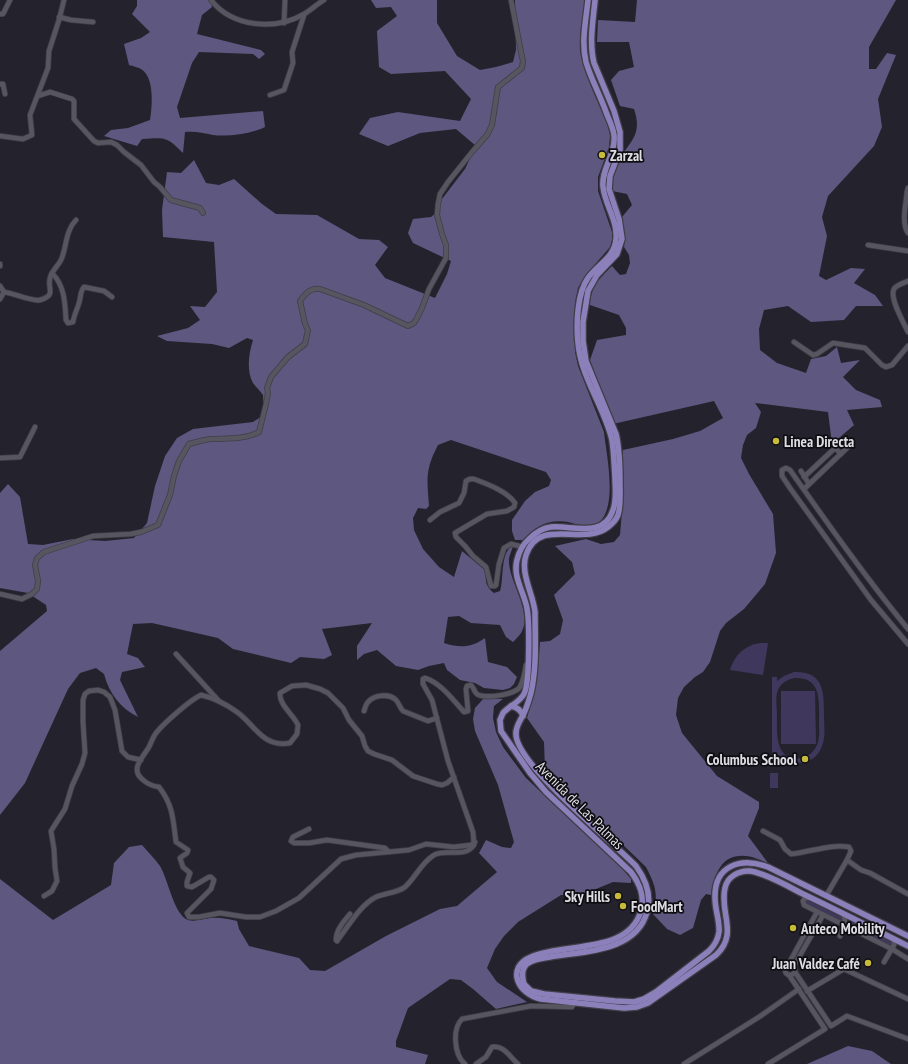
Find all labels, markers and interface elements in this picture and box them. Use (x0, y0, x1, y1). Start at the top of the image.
place label: Zarzal (610, 146, 643, 165)
marker: Zarzal (597, 150, 607, 160)
place label: Linea Directa (784, 432, 854, 451)
marker: Linea Directa (771, 436, 781, 446)
place label: Columbus School (706, 750, 797, 769)
marker: Columbus School (800, 754, 810, 764)
street label: Avenida de Las Palmas (532, 757, 628, 853)
place label: Sky Hills (564, 887, 610, 906)
marker: Sky Hills (613, 891, 623, 901)
place label: FoodMart (631, 897, 683, 916)
marker: FoodMart (618, 901, 628, 911)
place label: Auteco Mobility (800, 919, 886, 938)
marker: Auteco Mobility (788, 923, 798, 933)
place label: Juan Valdez Café (771, 954, 860, 973)
marker: Juan Valdez Café (863, 958, 873, 968)

